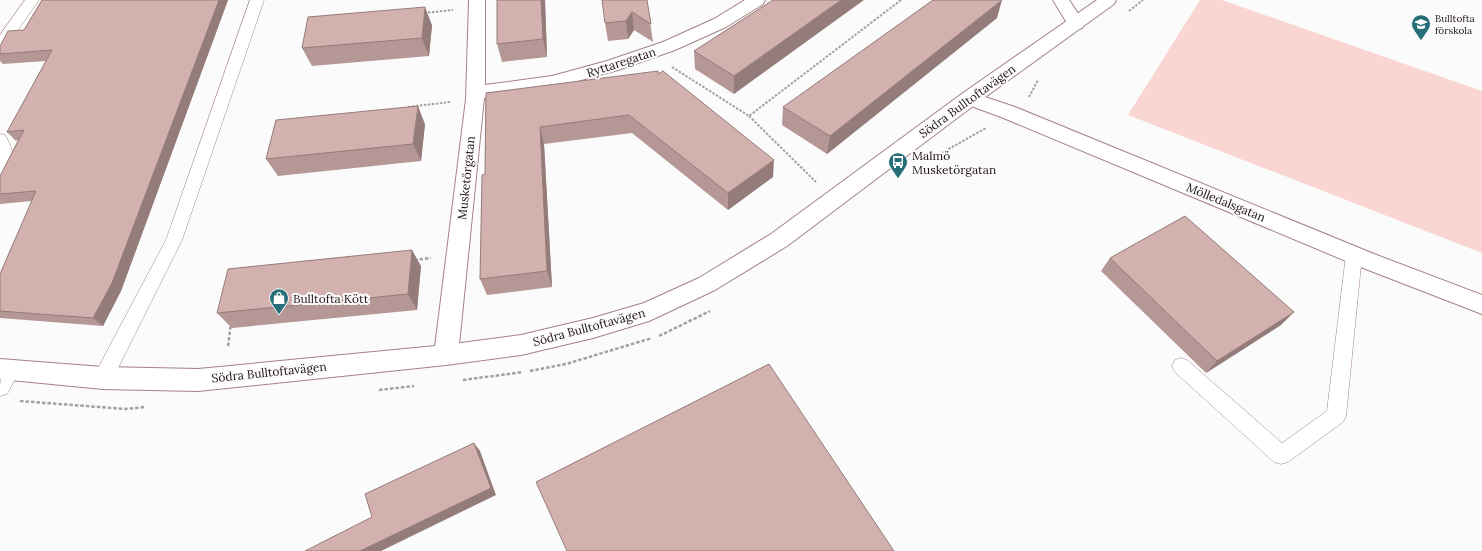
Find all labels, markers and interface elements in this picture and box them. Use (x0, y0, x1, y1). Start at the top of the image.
place label: Bulltofta förskola (1435, 12, 1475, 37)
school or university icon: Bulltofta förskola (1410, 13, 1432, 41)
street label: Ryttaregatan (584, 44, 658, 80)
street label: Södra Bulltoftavägen (916, 61, 1018, 141)
street label: Musketörgatan (454, 135, 478, 221)
place label: Malmö Musketörgatan (912, 148, 996, 177)
bus stop icon: Malmö Musketörgatan (887, 151, 909, 179)
street label: Mölledalsgatan (1184, 179, 1268, 225)
shop icon: Bulltofta Kött (268, 287, 290, 315)
place label: Bulltofta Kött (293, 291, 369, 306)
street label: Södra Bulltoftavägen (531, 305, 647, 349)
street label: Södra Bulltoftavägen (211, 359, 327, 385)

